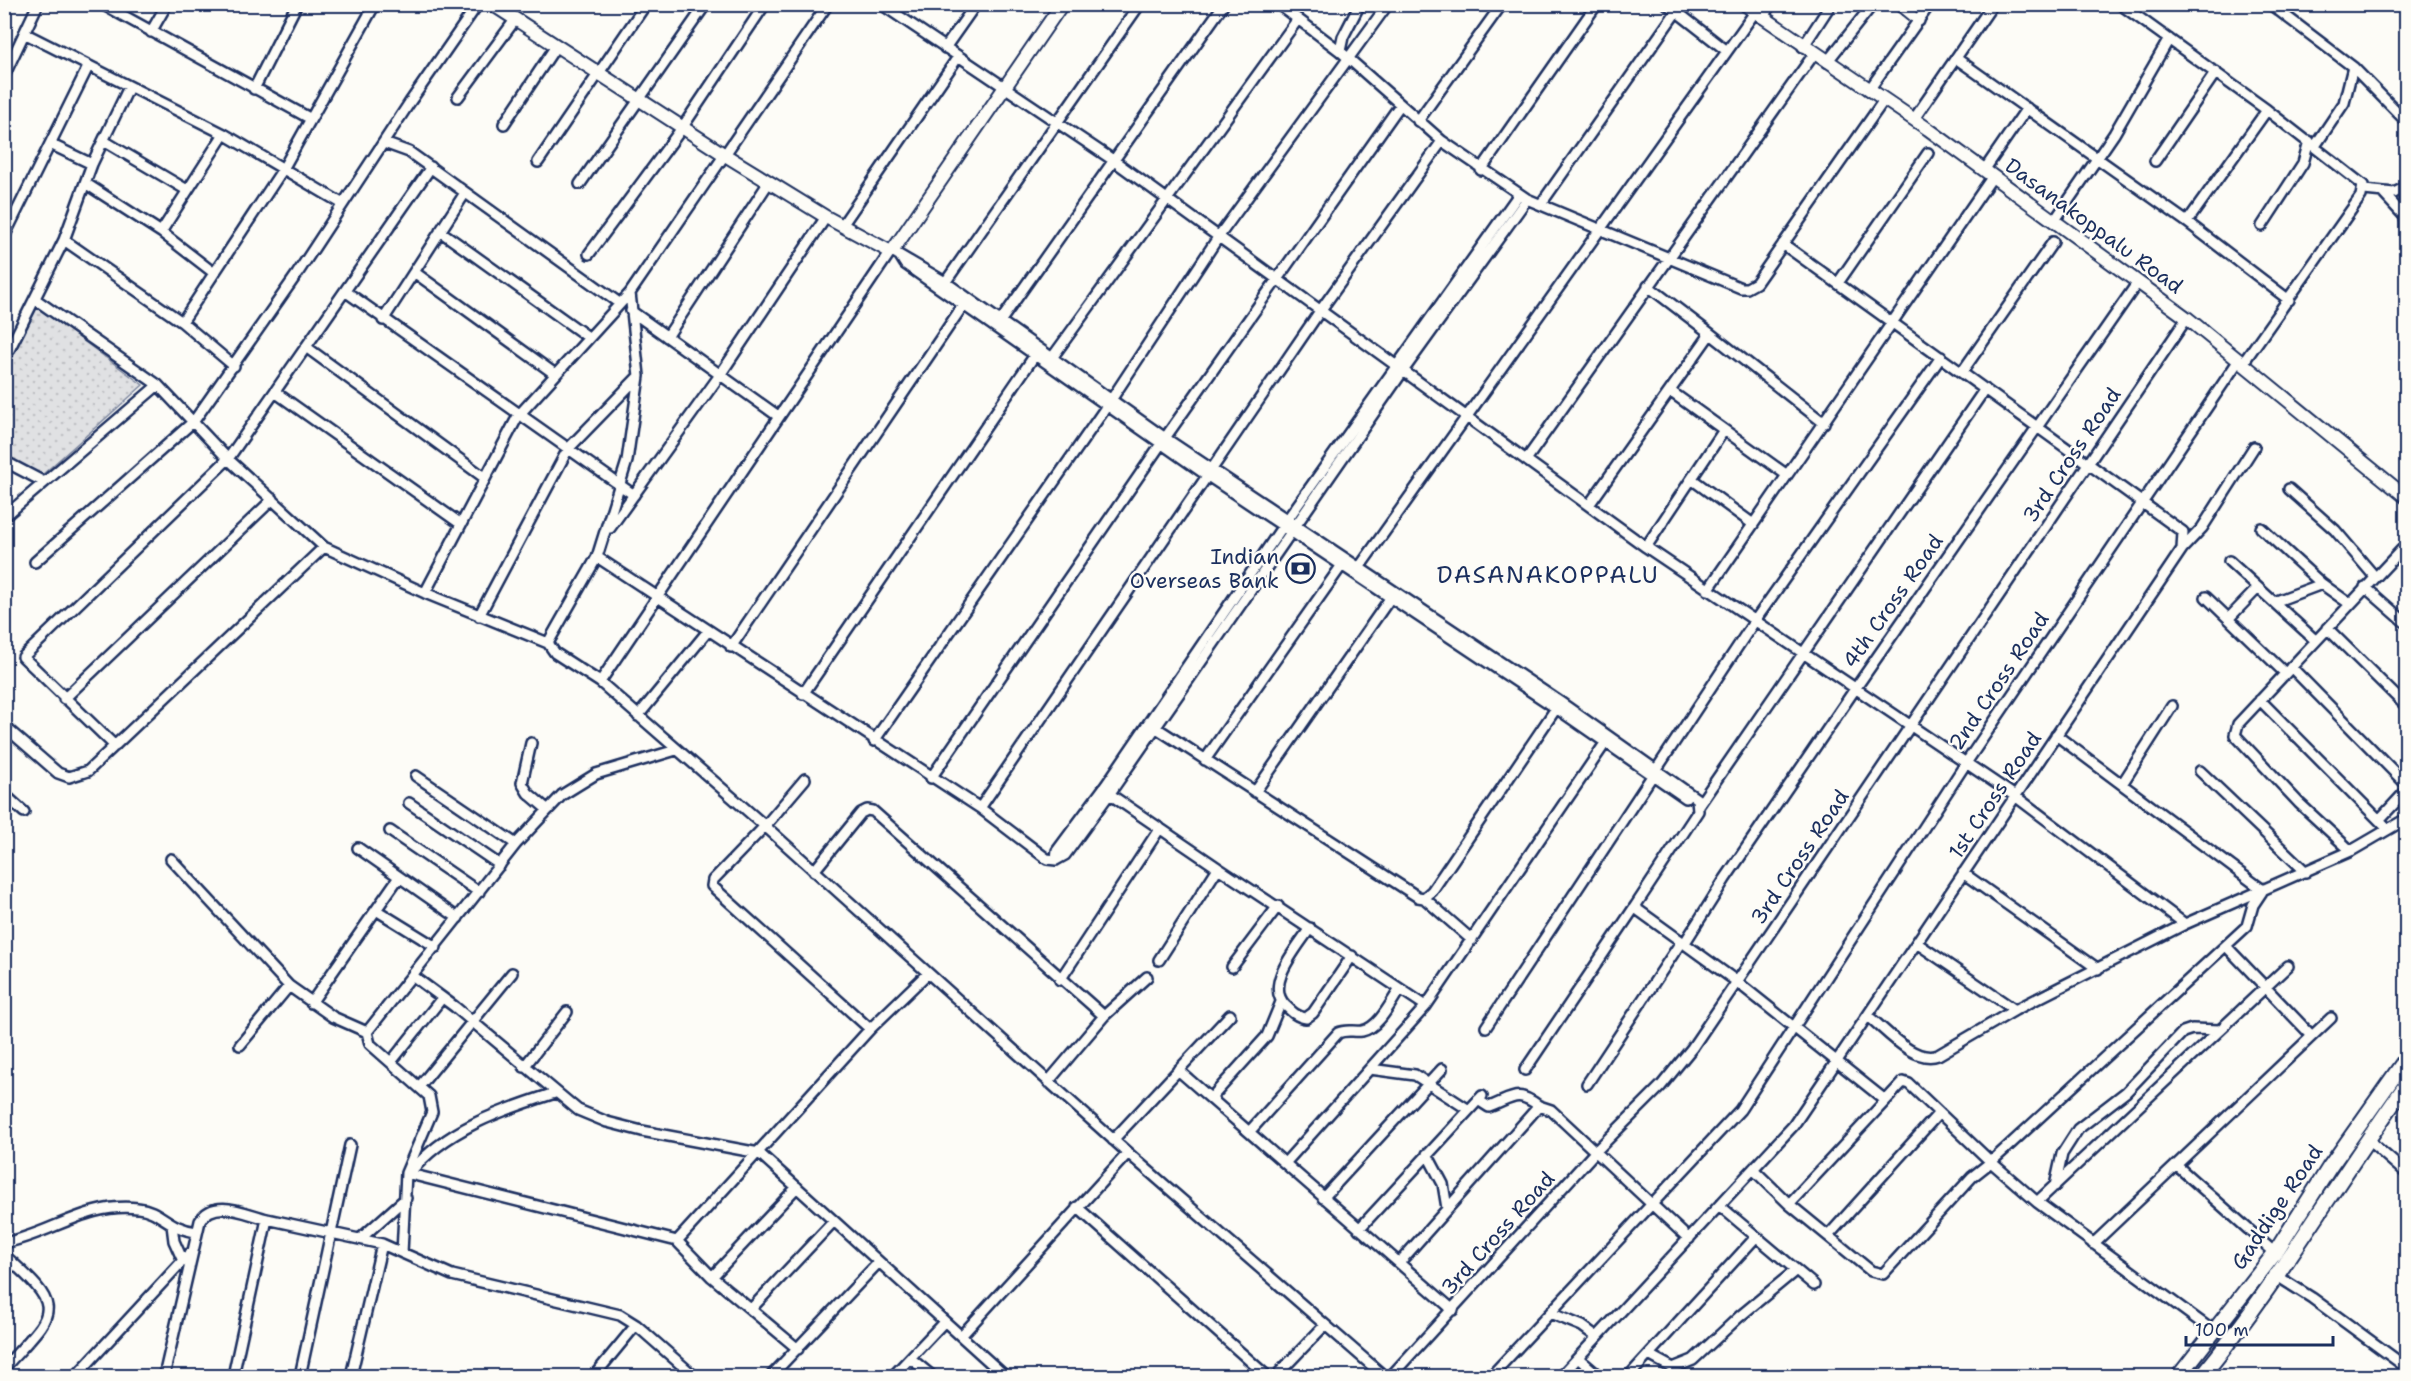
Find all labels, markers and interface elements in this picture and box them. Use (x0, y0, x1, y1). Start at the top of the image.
street label: Dasanakoppalu Road (1999, 152, 2189, 300)
street label: 3rd Cross Road (2016, 382, 2128, 528)
street label: 4th Cross Road (1836, 529, 1950, 673)
place label: Indian Overseas Bank (1130, 543, 1279, 595)
bank icon: Indian Overseas Bank (1284, 553, 1316, 585)
district label: DASANAKOPPALU (1437, 559, 1659, 591)
street label: 2nd Cross Road (1942, 606, 2056, 756)
street label: 1st Cross Road (1942, 726, 2048, 864)
street label: 3rd Cross Road (1744, 784, 1856, 930)
street label: Gaddige Road (2225, 1139, 2329, 1275)
street label: 3rd Cross Road (1435, 1165, 1561, 1301)
scale bar (2186, 1309, 2333, 1347)
text: 100 m (2195, 1318, 2249, 1342)

